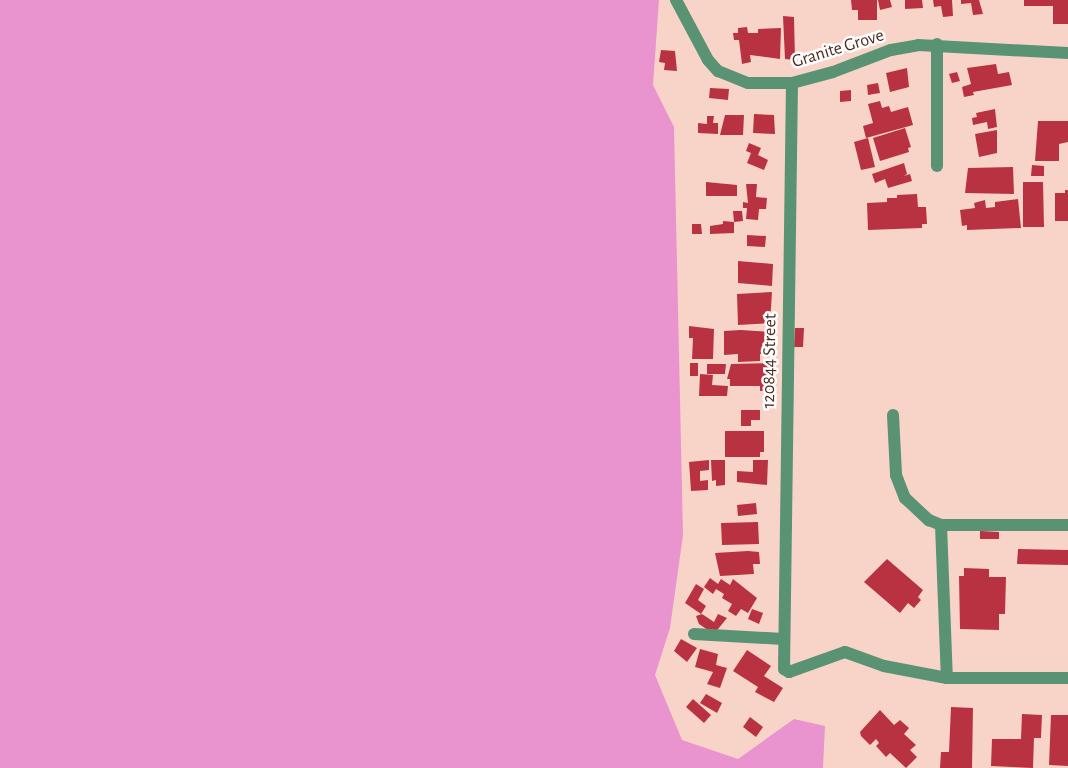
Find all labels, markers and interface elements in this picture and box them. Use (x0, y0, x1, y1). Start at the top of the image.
street label: Granite Grove (789, 25, 887, 73)
street label: 120844 Street (758, 313, 782, 409)

